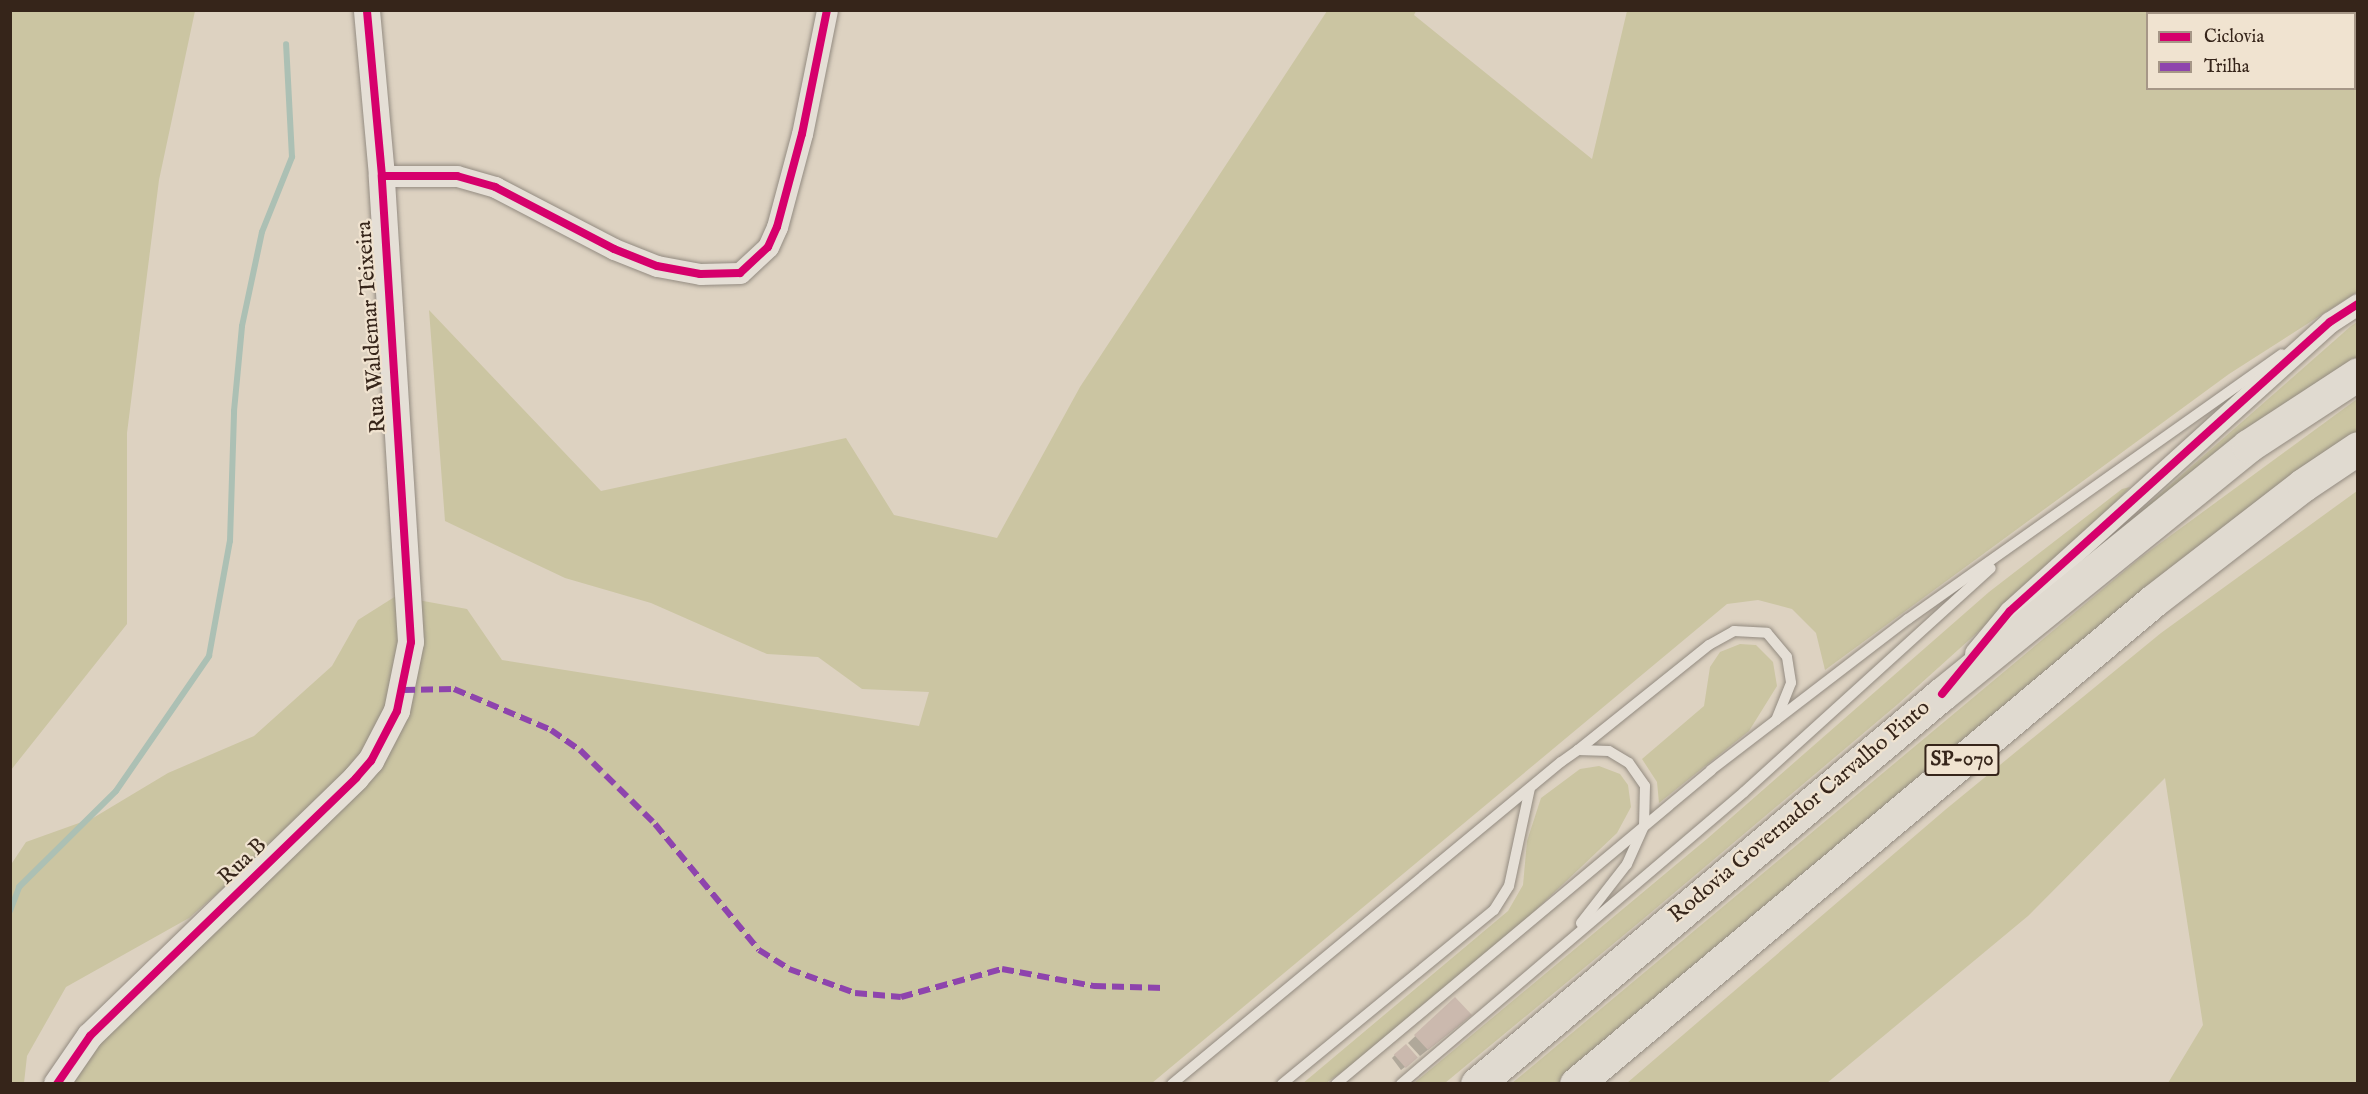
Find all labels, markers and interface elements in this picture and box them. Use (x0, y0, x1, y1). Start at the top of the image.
legend (2146, 12, 2356, 90)
text: Ciclovia (2204, 26, 2264, 49)
text: Trilha (2204, 56, 2249, 79)
street label: Rua Waldemar Teixeira (351, 220, 393, 434)
street label: Rodovia Governador Carvalho Pinto (1664, 695, 1936, 929)
road number: SP-070 (1923, 742, 2001, 778)
street label: Rua B (213, 833, 273, 891)

